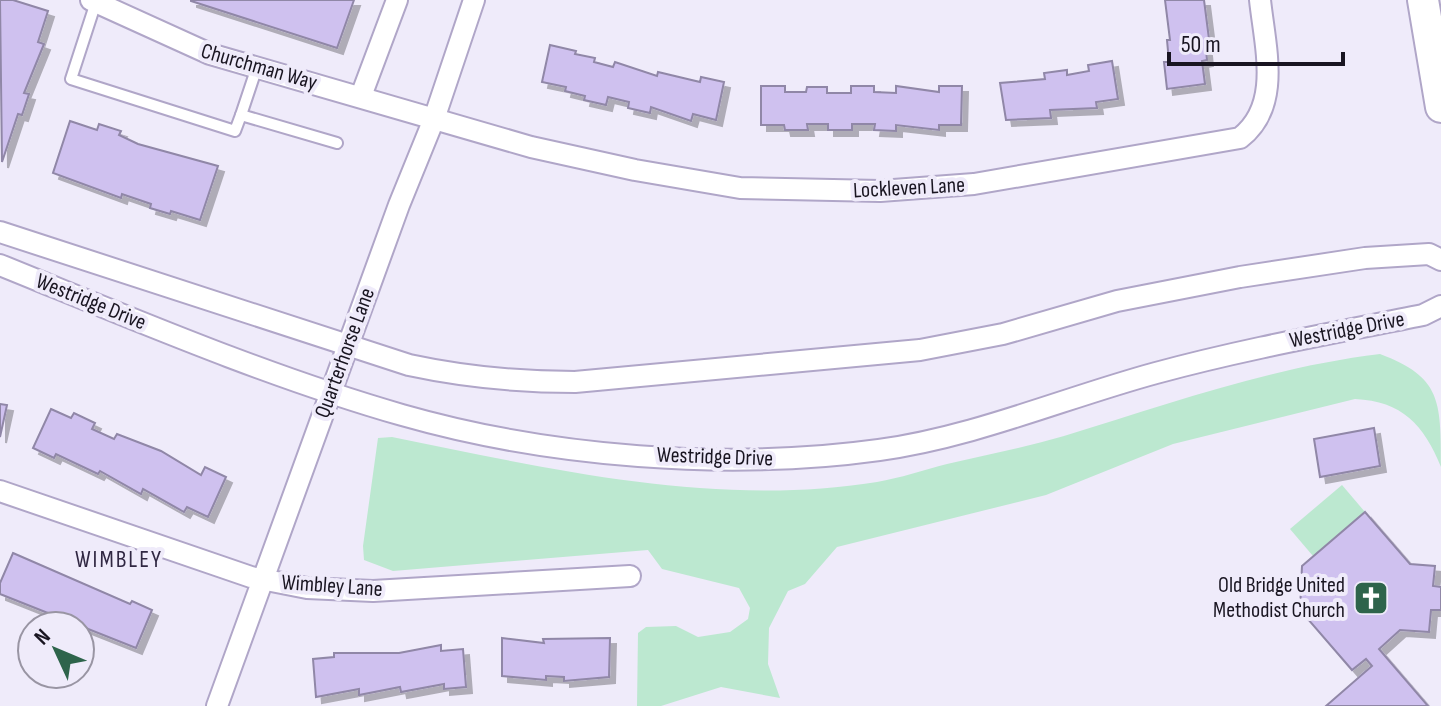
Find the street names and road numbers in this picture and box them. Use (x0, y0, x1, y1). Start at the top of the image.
street label: Churchman Way (198, 38, 321, 97)
street label: Lockleven Lane (852, 172, 966, 204)
street label: Westridge Drive (32, 268, 150, 336)
street label: Quarterhorse Lane (309, 284, 381, 422)
street label: Westridge Drive (1287, 306, 1407, 354)
street label: Westridge Drive (656, 441, 774, 473)
street label: Wimbley Lane (281, 569, 383, 603)

